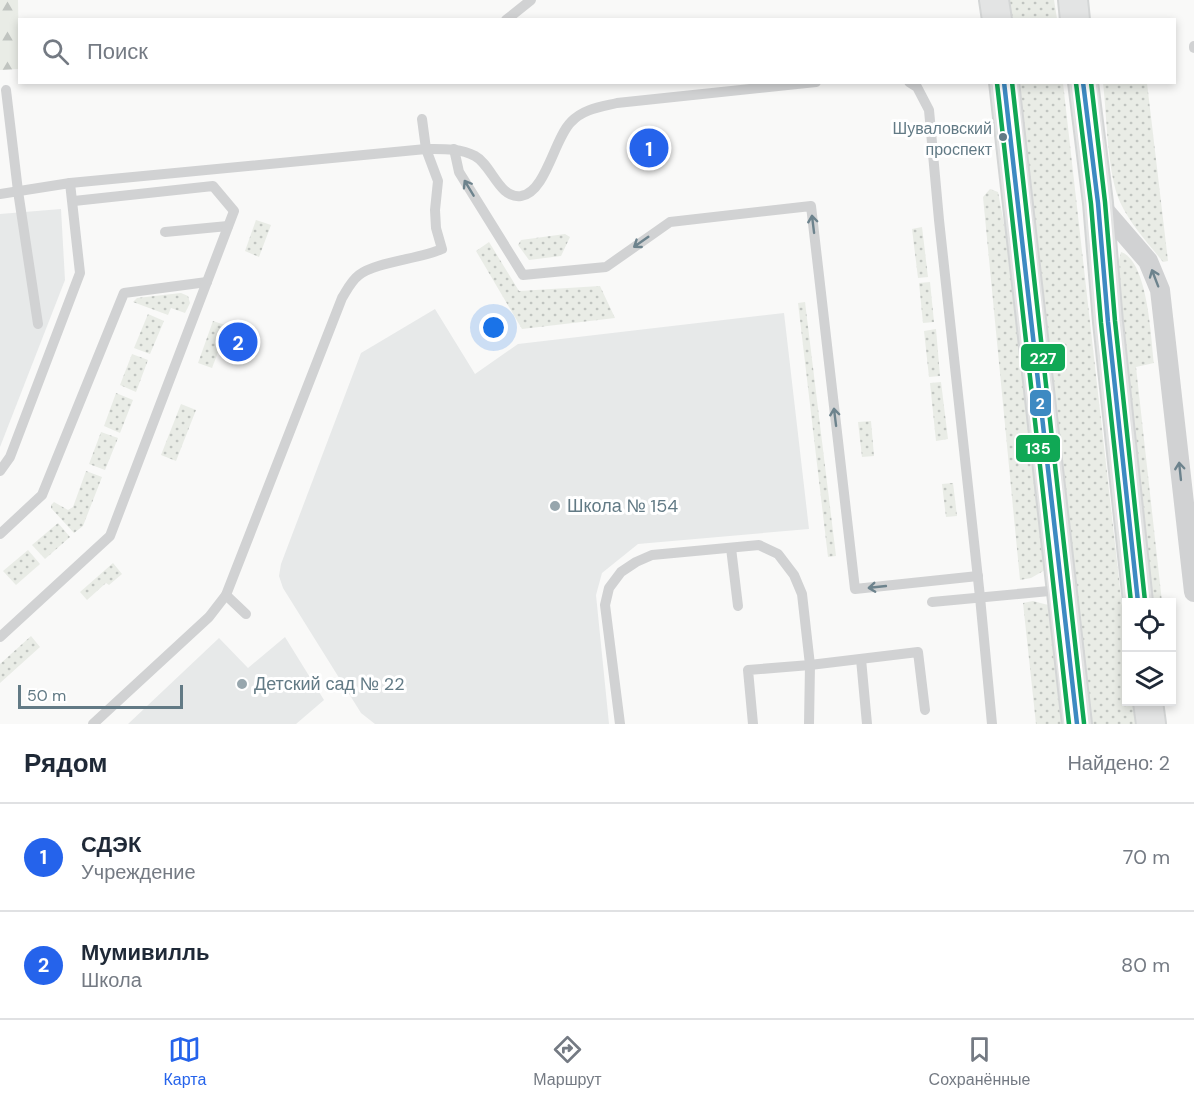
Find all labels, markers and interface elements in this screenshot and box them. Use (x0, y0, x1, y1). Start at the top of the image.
search box (18, 18, 1176, 84)
icon: search (39, 35, 72, 68)
text: Поиск (87, 37, 148, 66)
place label: Шуваловский проспект (893, 118, 993, 160)
pin: 1 (630, 126, 668, 170)
marker: Шуваловский проспект (997, 131, 1009, 143)
one-way arrow (462, 180, 474, 197)
one-way arrow (807, 214, 818, 234)
one-way arrow (634, 236, 650, 248)
one-way arrow (1149, 269, 1160, 288)
your location (479, 313, 508, 342)
pin: 2 (218, 320, 258, 364)
line badge: 227 (1020, 343, 1066, 372)
text: 227 (1030, 348, 1057, 369)
line badge: 2 (1029, 389, 1052, 417)
text: 2 (1035, 393, 1045, 414)
one-way arrow (829, 408, 840, 428)
line badge: 135 (1015, 434, 1061, 463)
text: 135 (1025, 438, 1051, 459)
one-way arrow (1174, 462, 1185, 481)
place label: Школа № 154 (567, 494, 678, 518)
marker: Школа № 154 (548, 499, 562, 513)
one-way arrow (867, 582, 887, 593)
map controls (1122, 598, 1176, 706)
button: locate (1122, 598, 1176, 652)
button: layers (1122, 652, 1176, 706)
place label: Детский сад № 22 (254, 672, 405, 696)
marker: Детский сад № 22 (235, 677, 249, 691)
scale bar (18, 682, 183, 710)
text: 50 m (27, 685, 66, 706)
text: Рядом (24, 746, 107, 780)
text: Найдено: 2 (1067, 750, 1170, 776)
text: СДЭК (81, 830, 141, 859)
text: 1 (40, 844, 47, 870)
text: 70 m (1123, 844, 1170, 870)
text: Учреждение (81, 859, 196, 885)
text: Мумивилль (81, 938, 210, 967)
text: 2 (38, 952, 49, 978)
text: 80 m (1121, 952, 1170, 978)
text: Школа (81, 967, 142, 993)
tab: Карта (164, 1033, 206, 1090)
tab: Маршрут (533, 1033, 602, 1090)
tab: Сохранённые (929, 1033, 1030, 1090)

